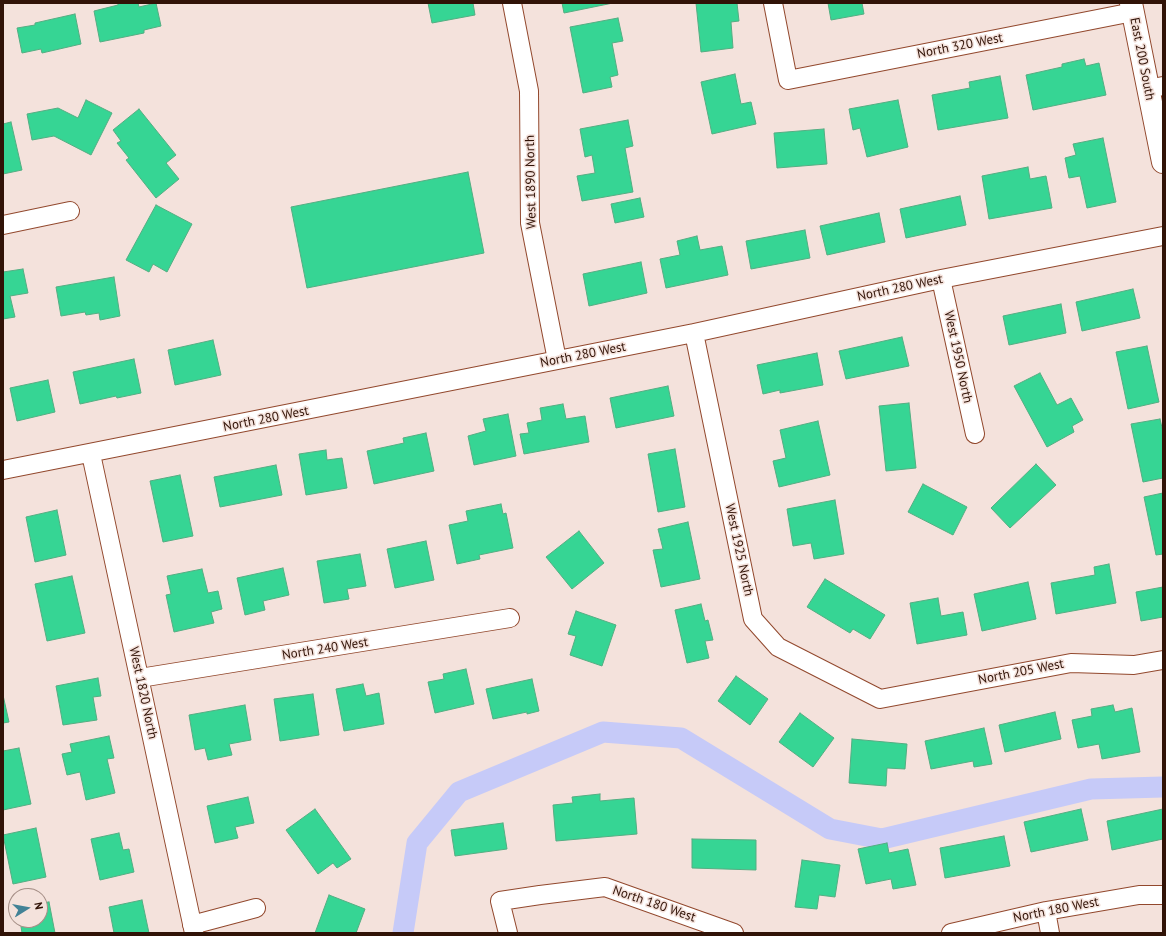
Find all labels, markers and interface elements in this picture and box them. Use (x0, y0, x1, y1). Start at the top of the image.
street label: East 200 South (1126, 16, 1158, 102)
street label: North 320 West (916, 30, 1004, 62)
street label: West 1890 North (522, 135, 540, 229)
street label: North 280 West (856, 271, 944, 305)
street label: West 1950 North (941, 309, 975, 405)
street label: North 280 West (539, 339, 627, 371)
street label: North 280 West (222, 403, 310, 435)
street label: West 1925 North (722, 502, 756, 598)
street label: North 240 West (281, 634, 369, 664)
street label: West 1820 North (126, 645, 160, 741)
street label: North 205 West (977, 656, 1065, 688)
street label: North 180 West (610, 882, 698, 926)
north arrow (8, 888, 48, 928)
street label: North 180 West (1012, 894, 1100, 926)
text: N (31, 901, 46, 911)

